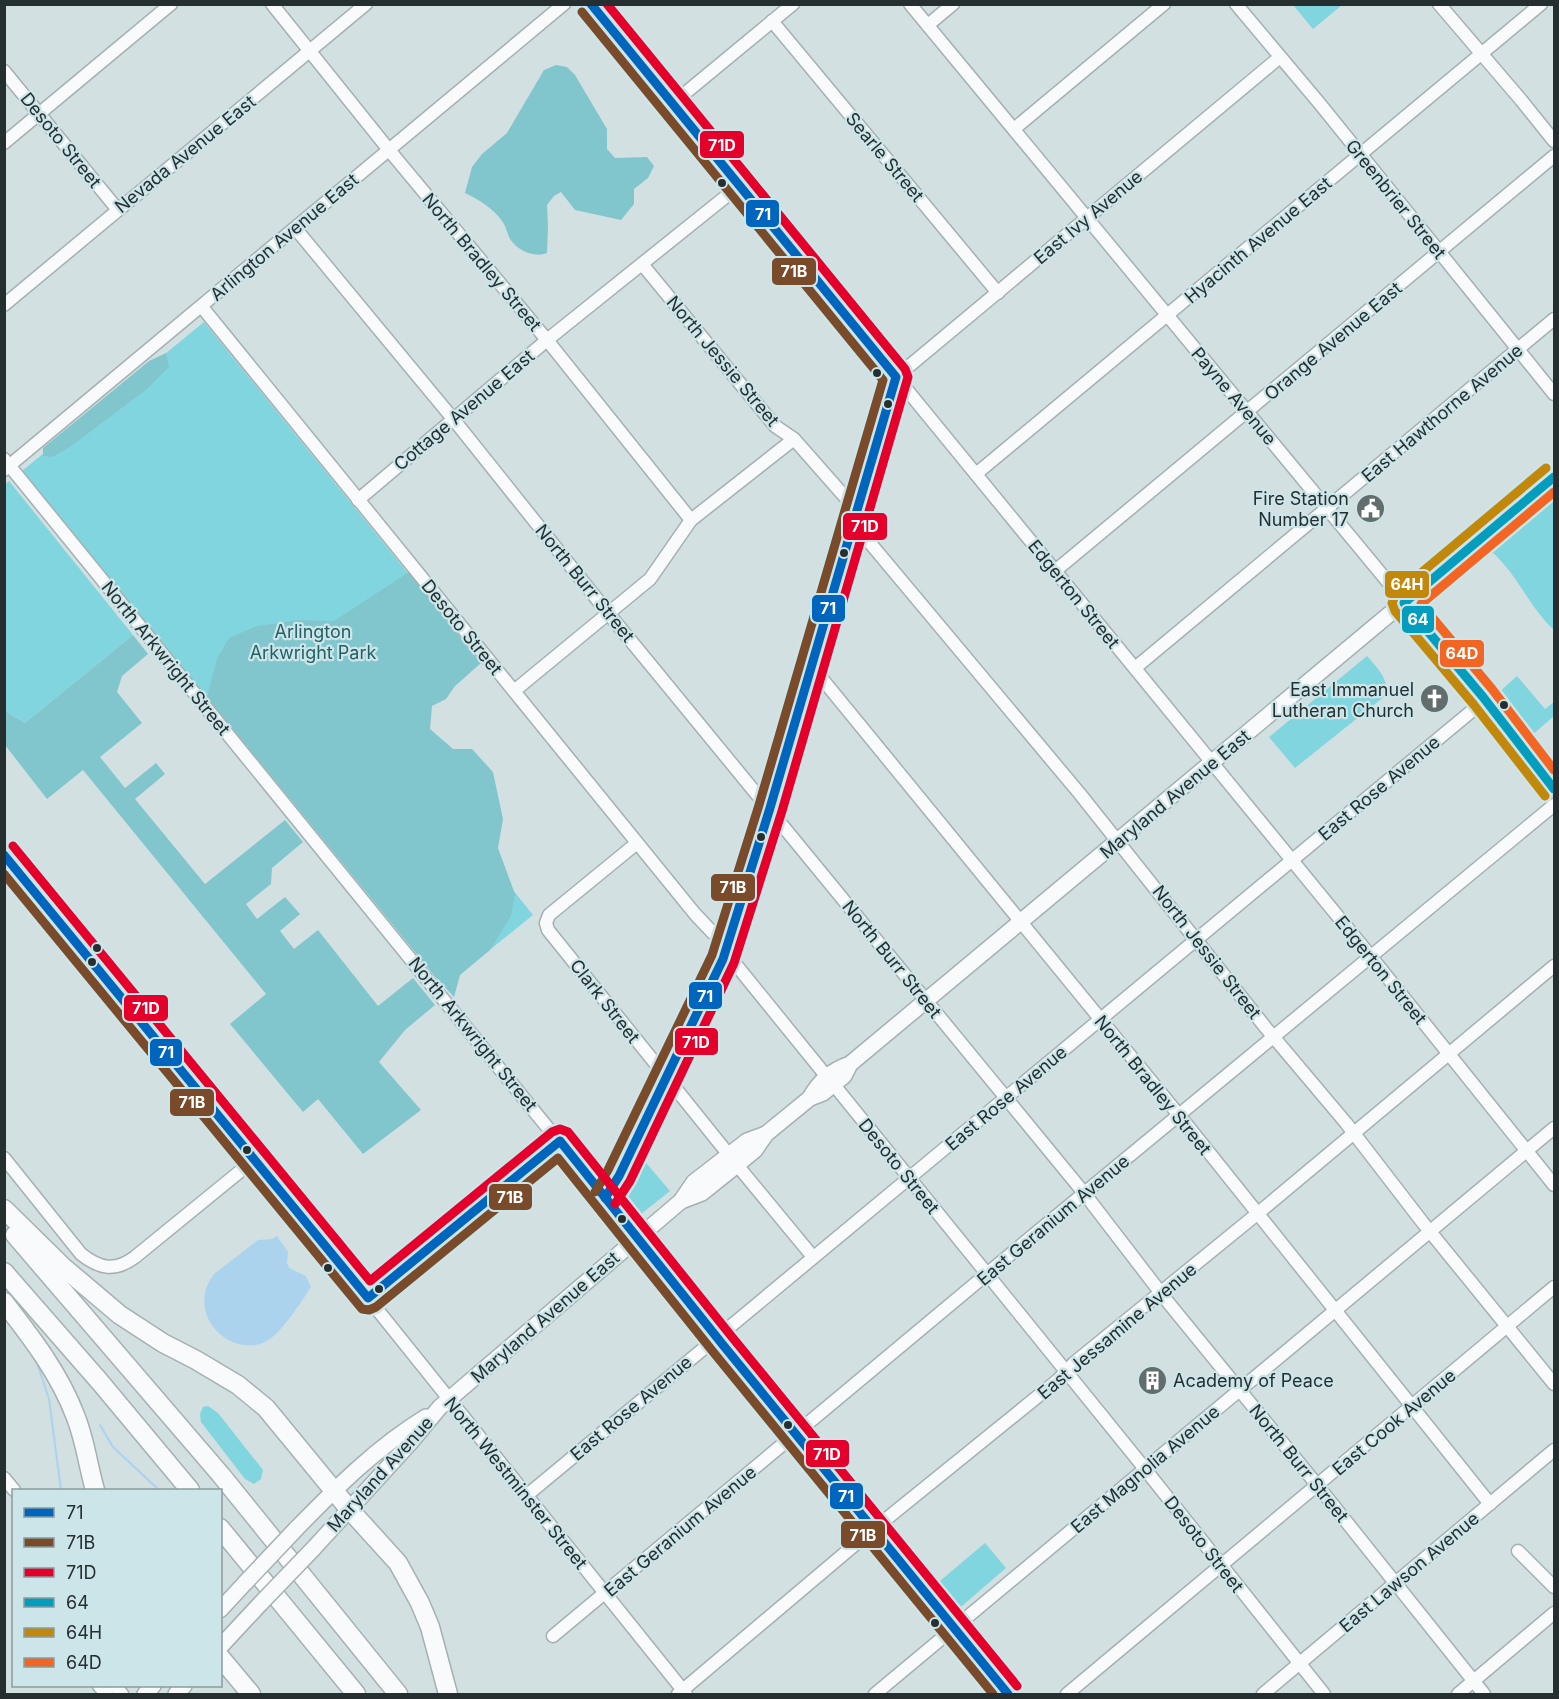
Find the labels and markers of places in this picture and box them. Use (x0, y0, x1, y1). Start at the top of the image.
unlabelled marker (716, 177, 728, 189)
unlabelled marker (871, 367, 883, 379)
unlabelled marker (882, 398, 894, 410)
place label: Fire Station Number 17 (1253, 488, 1349, 530)
public building icon: Fire Station Number 17 (1354, 492, 1386, 524)
unlabelled marker (838, 547, 850, 559)
place label: East Immanuel Lutheran Church (1272, 679, 1414, 721)
church icon: East Immanuel Lutheran Church (1419, 683, 1451, 715)
unlabelled marker (1498, 699, 1510, 711)
unlabelled marker (755, 831, 767, 843)
unlabelled marker (91, 942, 103, 954)
unlabelled marker (86, 956, 98, 968)
unlabelled marker (241, 1144, 253, 1156)
unlabelled marker (616, 1213, 628, 1225)
unlabelled marker (322, 1262, 334, 1274)
unlabelled marker (373, 1283, 385, 1295)
building icon: Academy of Peace (1136, 1364, 1168, 1396)
place label: Academy of Peace (1173, 1370, 1334, 1391)
unlabelled marker (782, 1419, 794, 1431)
unlabelled marker (929, 1617, 941, 1629)

